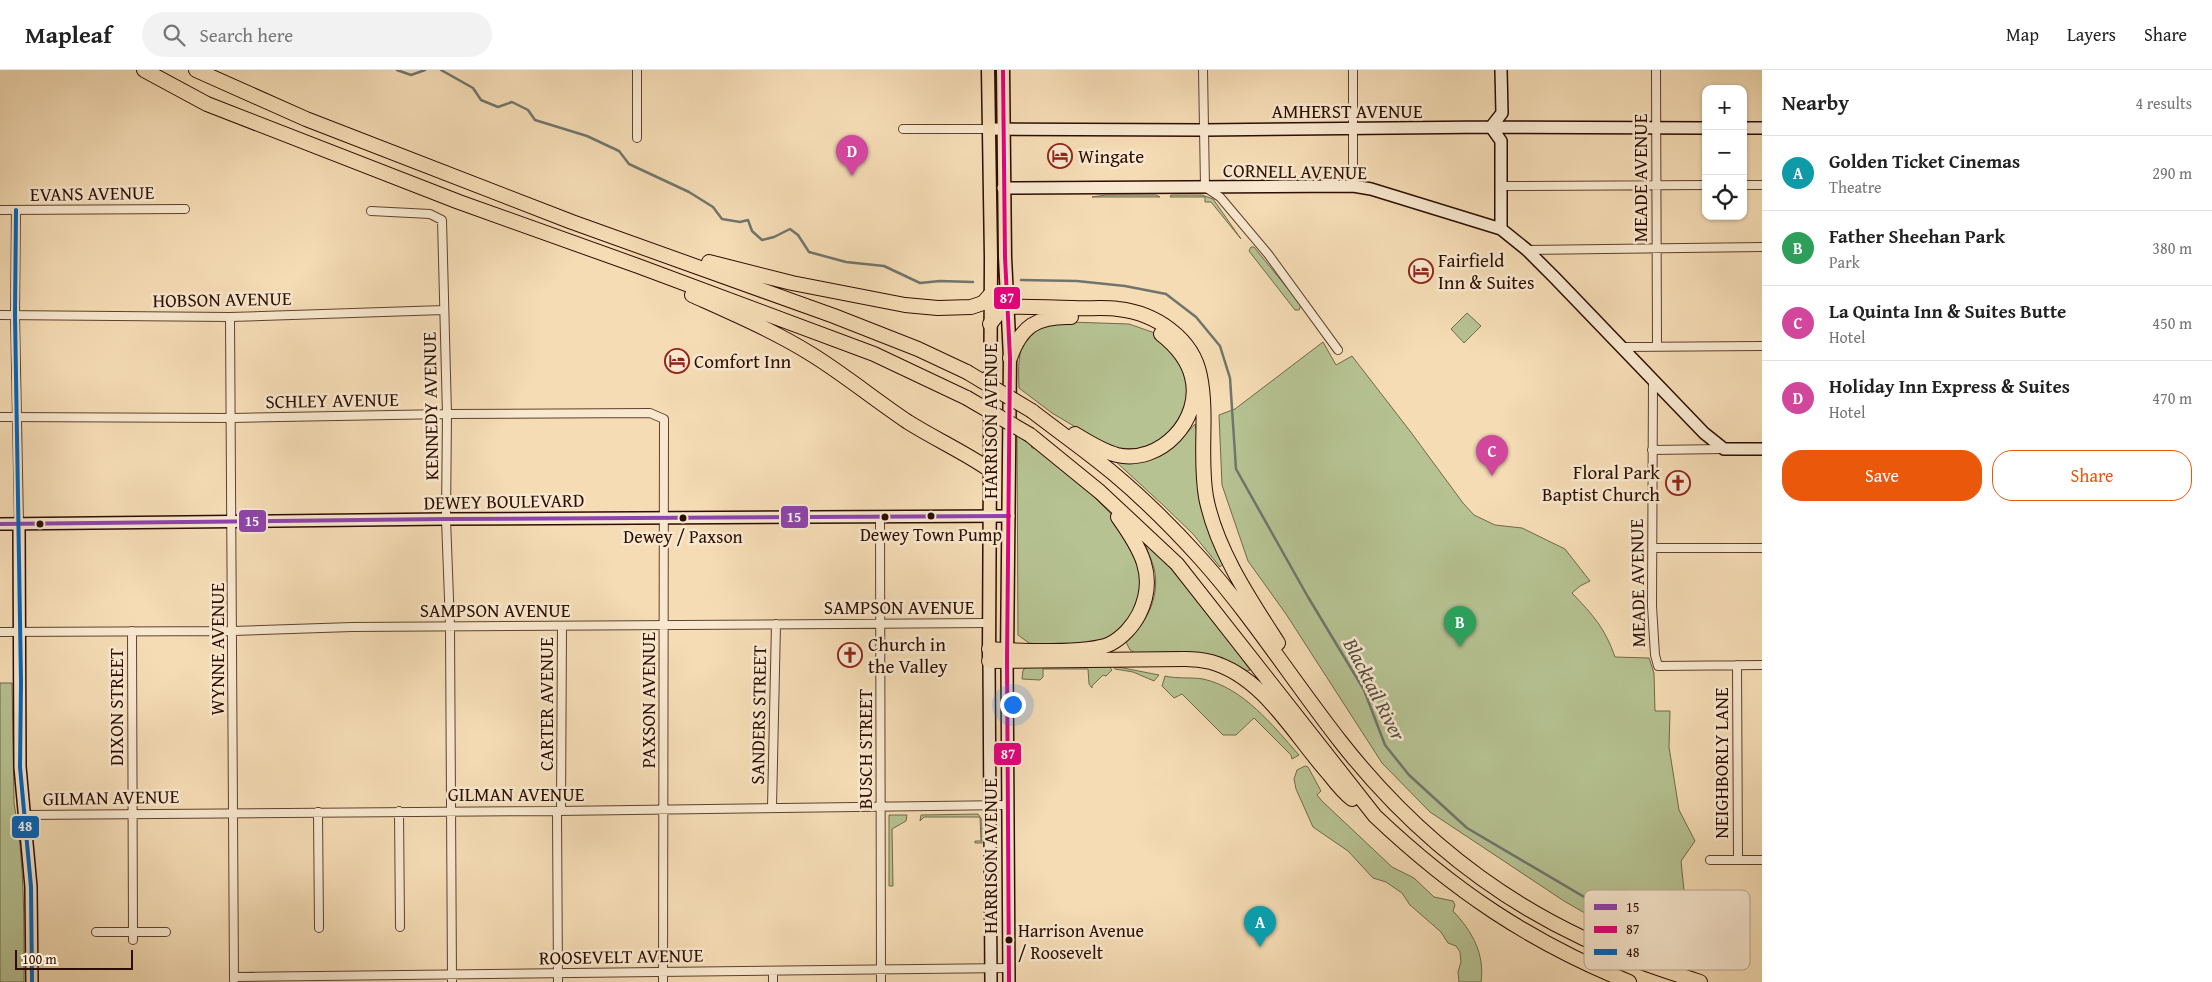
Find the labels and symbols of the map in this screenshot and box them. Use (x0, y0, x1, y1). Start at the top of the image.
street label: AMHERST AVENUE (1271, 97, 1423, 125)
street label: MEADE AVENUE (1626, 113, 1654, 242)
pin: D (836, 135, 868, 176)
place label: Wingate (1078, 142, 1144, 170)
hotel icon: Wingate (1047, 143, 1073, 169)
street label: CORNELL AVENUE (1223, 156, 1368, 186)
street label: EVANS AVENUE (30, 178, 155, 208)
place label: Fairfield Inn & Suites (1438, 246, 1534, 296)
hotel icon: Fairfield Inn & Suites (1408, 258, 1434, 284)
street label: HOBSON AVENUE (152, 284, 292, 314)
line badge: 87 (993, 286, 1021, 310)
text: 87 (1000, 288, 1014, 308)
street label: KENNEDY AVENUE (415, 331, 445, 481)
street label: HARRISON AVENUE (976, 343, 1004, 499)
place label: Comfort Inn (694, 347, 792, 375)
hotel icon: Comfort Inn (664, 348, 690, 374)
street label: SCHLEY AVENUE (265, 385, 399, 415)
pin: C (1476, 435, 1508, 476)
place label: Floral Park Baptist Church (1542, 458, 1660, 508)
church icon: Floral Park Baptist Church (1665, 470, 1691, 496)
street label: DEWEY BOULEVARD (423, 486, 585, 516)
line badge: 15 (780, 505, 809, 529)
text: 15 (787, 507, 801, 527)
line badge: 15 (238, 509, 267, 533)
text: 15 (245, 511, 259, 531)
marker: Dewey Town Pump (926, 511, 936, 521)
unlabelled marker (880, 512, 890, 522)
marker: Dewey / Paxson (678, 513, 688, 523)
street label: MEADE AVENUE (1622, 518, 1652, 648)
unlabelled marker (35, 519, 45, 529)
place label: Dewey Town Pump (860, 521, 1002, 548)
place label: Dewey / Paxson (623, 523, 743, 550)
street label: WYNNE AVENUE (203, 582, 231, 715)
street label: SAMPSON AVENUE (824, 593, 975, 621)
street label: SAMPSON AVENUE (420, 596, 571, 624)
pin: B (1444, 606, 1476, 647)
place label: Church in the Valley (868, 630, 948, 680)
street label: PAXSON AVENUE (634, 631, 662, 768)
water label: Blacktail River (1336, 632, 1413, 746)
street label: CARTER AVENUE (532, 637, 560, 771)
church icon: Church in the Valley (837, 642, 863, 668)
street label: SANDERS STREET (743, 645, 773, 785)
street label: DIXON STREET (102, 648, 130, 766)
street label: NEIGHBORLY LANE (1707, 687, 1735, 839)
street label: BUSCH STREET (851, 688, 879, 809)
your location (1000, 692, 1026, 718)
line badge: 87 (993, 742, 1022, 766)
text: 87 (1001, 744, 1015, 764)
street label: HARRISON AVENUE (976, 778, 1004, 934)
street label: GILMAN AVENUE (448, 780, 585, 808)
street label: GILMAN AVENUE (42, 782, 180, 812)
line badge: 48 (11, 815, 40, 839)
text: 48 (18, 816, 32, 836)
legend (1584, 890, 1750, 970)
text: 15 (1626, 897, 1639, 917)
pin: A (1244, 906, 1276, 947)
place label: Harrison Avenue / Roosevelt (1018, 917, 1144, 966)
text: 87 (1626, 919, 1640, 939)
marker: Harrison Avenue / Roosevelt (1004, 935, 1014, 945)
street label: ROOSEVELT AVENUE (539, 941, 704, 971)
text: 48 (1626, 942, 1640, 962)
scale bar (15, 947, 132, 970)

